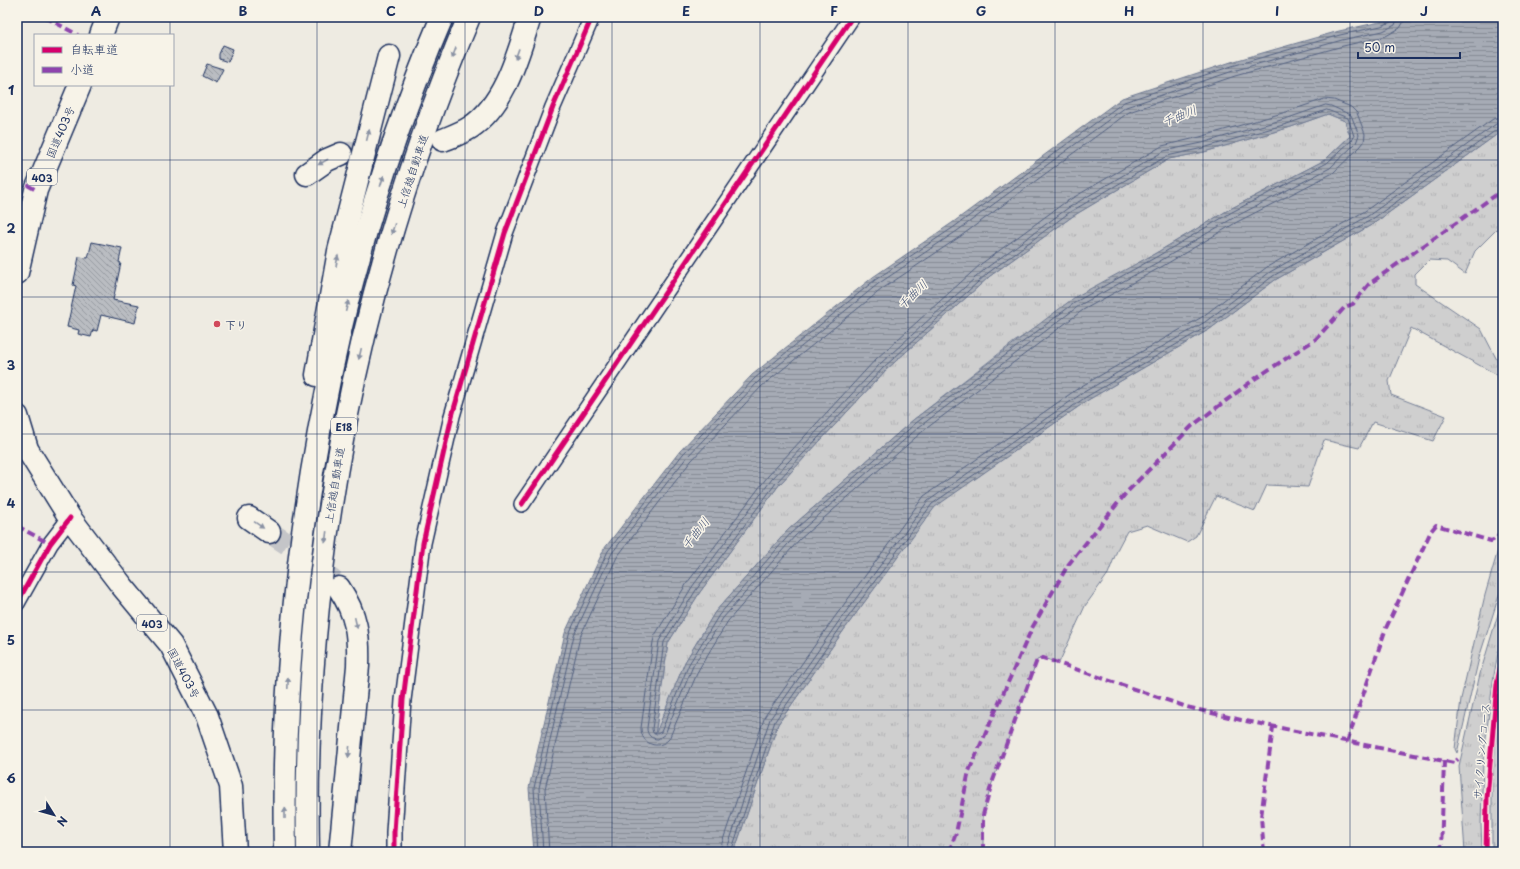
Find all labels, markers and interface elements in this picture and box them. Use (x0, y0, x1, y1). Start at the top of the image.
text: A (91, 1, 101, 20)
text: B (239, 1, 248, 20)
text: C (386, 1, 396, 20)
text: D (534, 1, 544, 20)
text: E (682, 1, 690, 20)
text: F (830, 1, 838, 20)
text: G (976, 1, 986, 20)
text: H (1124, 1, 1134, 20)
text: I (1275, 1, 1279, 20)
text: J (1420, 1, 1428, 20)
legend (34, 34, 174, 86)
scale bar (1358, 34, 1460, 60)
text: 50 m (1364, 38, 1395, 56)
text: 自転車道 (70, 40, 118, 58)
one-way arrow (451, 48, 457, 60)
one-way arrow (514, 48, 520, 60)
text: 小道 (70, 60, 94, 78)
text: 1 (8, 80, 14, 99)
water label: 千曲川 (1159, 100, 1199, 130)
street label: 国道403号 (41, 103, 79, 161)
one-way arrow (366, 129, 372, 141)
street label: 上信越自動車道 (392, 132, 432, 210)
one-way arrow (317, 159, 329, 166)
road number: 403 (27, 169, 57, 185)
one-way arrow (379, 175, 385, 187)
text: 2 (6, 218, 16, 237)
one-way arrow (390, 223, 396, 235)
one-way arrow (335, 255, 341, 267)
water label: 千曲川 (893, 275, 931, 313)
one-way arrow (344, 300, 350, 312)
place label: 下り (225, 316, 247, 333)
marker: 下り (212, 319, 222, 329)
one-way arrow (356, 348, 362, 361)
text: 3 (7, 355, 16, 374)
road number: E18 (331, 418, 357, 434)
street label: 上信越自動車道 (320, 446, 348, 524)
text: 4 (7, 493, 16, 512)
water label: 千曲川 (677, 513, 713, 553)
one-way arrow (253, 521, 264, 529)
one-way arrow (323, 531, 330, 543)
road number: 403 (137, 615, 167, 631)
one-way arrow (353, 617, 359, 629)
text: 5 (7, 630, 15, 649)
street label: 国道403号 (163, 644, 205, 702)
one-way arrow (285, 676, 291, 689)
street label: サイクリングコース (1468, 702, 1494, 800)
one-way arrow (346, 746, 352, 758)
text: 6 (6, 768, 16, 787)
north arrow (34, 795, 74, 835)
one-way arrow (281, 807, 288, 819)
text: N (53, 813, 72, 830)

